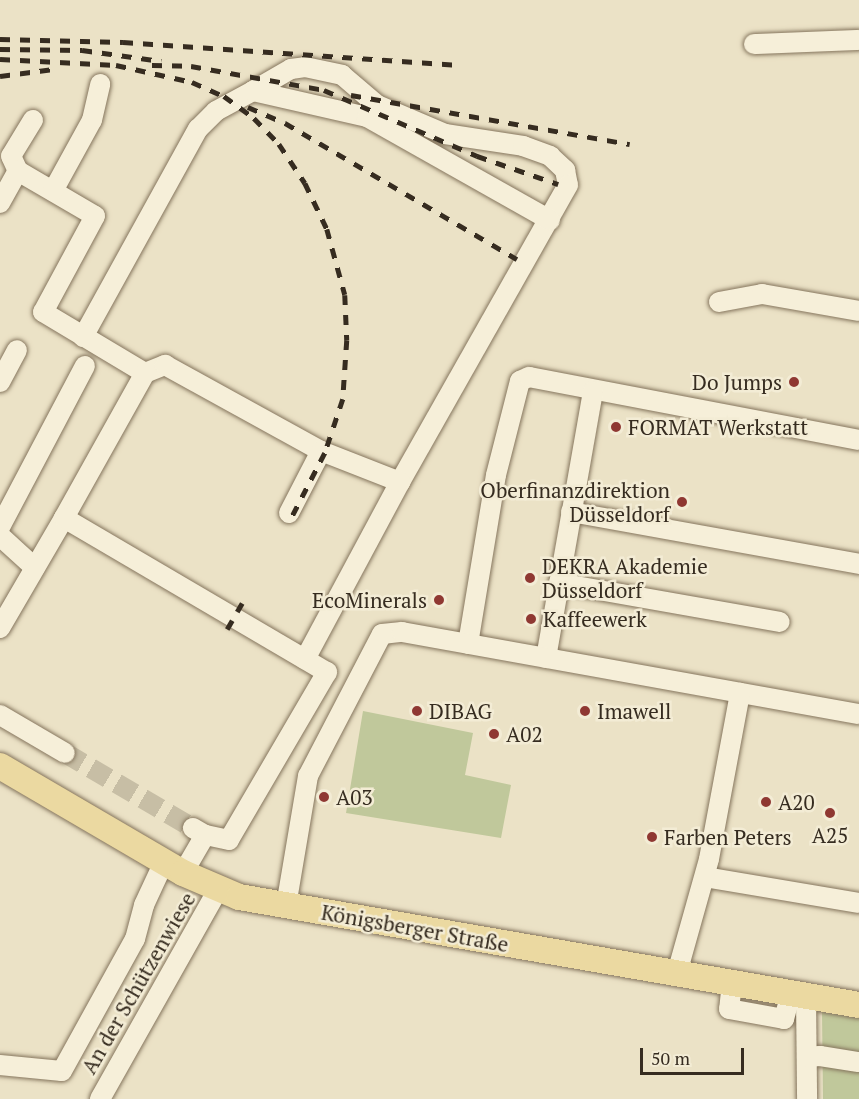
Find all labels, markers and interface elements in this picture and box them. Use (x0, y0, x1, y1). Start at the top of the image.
place label: Do Jumps (692, 369, 782, 395)
marker: Do Jumps (787, 375, 801, 389)
place label: FORMAT Werkstatt (628, 414, 808, 440)
marker: FORMAT Werkstatt (609, 420, 623, 434)
place label: Oberfinanzdirektion Düsseldorf (480, 477, 670, 527)
marker: Oberfinanzdirektion Düsseldorf (675, 495, 689, 509)
place label: DEKRA Akademie Düsseldorf (542, 553, 708, 603)
marker: DEKRA Akademie Düsseldorf (523, 571, 537, 585)
place label: EcoMinerals (312, 587, 427, 613)
marker: EcoMinerals (432, 593, 446, 607)
place label: Kaffeewerk (543, 606, 647, 632)
marker: Kaffeewerk (524, 612, 538, 626)
place label: DIBAG (429, 698, 492, 724)
place label: Imawell (597, 698, 671, 724)
marker: DIBAG (410, 704, 424, 718)
marker: Imawell (578, 704, 592, 718)
place label: A02 (506, 721, 543, 747)
marker: A02 (487, 727, 501, 741)
place label: A03 (336, 784, 373, 810)
place label: A20 (778, 789, 815, 815)
marker: A03 (317, 790, 331, 804)
marker: A20 (759, 795, 773, 809)
marker: A25 (823, 806, 837, 820)
place label: A25 (812, 822, 848, 848)
place label: Farben Peters (664, 824, 792, 850)
marker: Farben Peters (645, 830, 659, 844)
street label: An der Schützenwiese (76, 888, 200, 1078)
street label: Königsberger Straße (319, 899, 511, 957)
scale bar (643, 1036, 746, 1074)
text: 50 m (651, 1046, 690, 1070)

